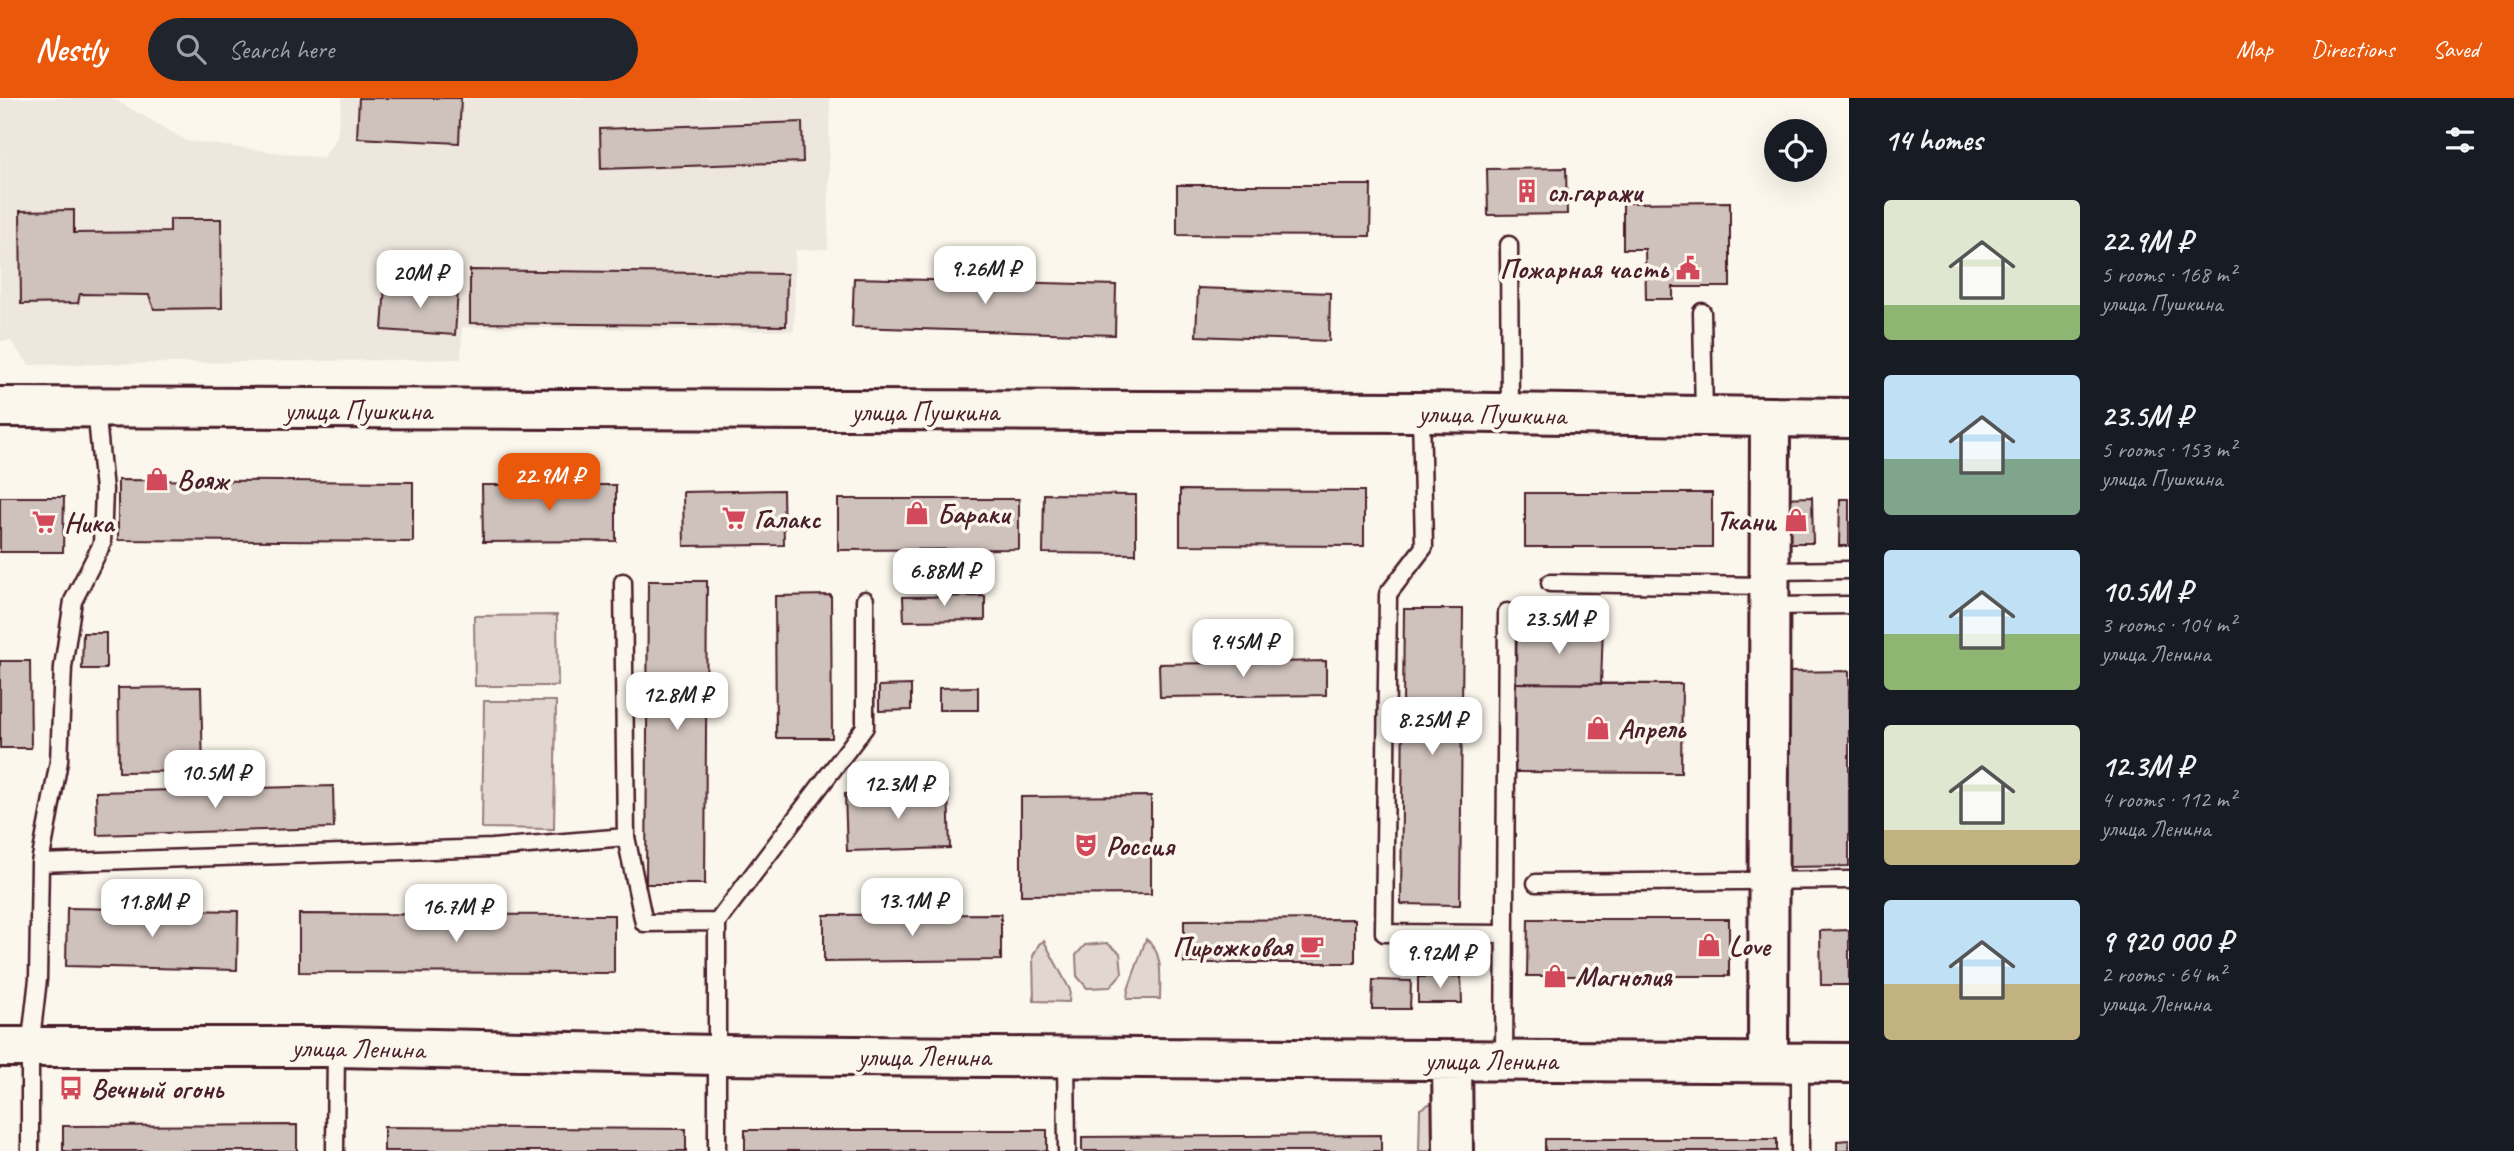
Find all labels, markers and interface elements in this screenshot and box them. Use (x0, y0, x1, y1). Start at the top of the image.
search box (148, 18, 638, 81)
text: Nestly (35, 28, 106, 70)
icon: search (172, 30, 210, 68)
text: Search here (228, 33, 334, 66)
text: Map (2236, 34, 2273, 64)
text: Directions (2311, 34, 2394, 64)
text: Saved (2432, 34, 2479, 64)
map controls (1764, 119, 1827, 182)
button: locate (1764, 119, 1827, 182)
text: 14 homes (1884, 121, 1982, 159)
icon: filters (2441, 121, 2479, 159)
place label: сл.гаражи (1547, 174, 1644, 209)
building icon: сл.гаражи (1513, 177, 1541, 205)
text: 22.9M ₽ (2101, 222, 2192, 260)
icon: home (1940, 228, 2024, 312)
pin: 9.26M ₽ (920, 246, 1050, 306)
pin: 20M ₽ (371, 250, 469, 310)
place label: Пожарная часть (1500, 251, 1670, 286)
text: 9.26M ₽ (950, 254, 1020, 283)
public building icon: Пожарная часть (1674, 254, 1702, 282)
text: 20M ₽ (393, 258, 447, 287)
text: 5 rooms · 168 m² (2101, 260, 2236, 289)
text: улица Пушкина (2101, 289, 2222, 318)
street label: улица Пушкина (282, 393, 434, 428)
street label: улица Пушкина (849, 394, 1001, 429)
street label: улица Пушкина (1416, 395, 1569, 433)
text: 23.5M ₽ (2101, 397, 2192, 435)
icon: home (1940, 403, 2024, 487)
text: 5 rooms · 153 m² (2101, 435, 2236, 464)
pin: 22.9M ₽ (484, 454, 614, 513)
text: 22.9M ₽ (514, 461, 584, 490)
place label: Вояж (177, 462, 231, 497)
text: улица Пушкина (2101, 464, 2222, 493)
shop icon: Вояж (143, 465, 171, 493)
place label: Бараки (937, 496, 1011, 531)
shop icon: Бараки (903, 499, 931, 527)
place label: Галакс (754, 501, 821, 536)
place label: Ткани (1716, 503, 1777, 538)
supermarket icon: Галакс (720, 504, 748, 532)
place label: Ника (64, 505, 115, 540)
shop icon: Ткани (1782, 506, 1810, 534)
supermarket icon: Ника (30, 508, 58, 536)
pin: 6.88M ₽ (879, 548, 1009, 608)
text: 6.88M ₽ (909, 556, 979, 585)
text: 10.5M ₽ (2101, 572, 2192, 610)
icon: home (1940, 578, 2024, 662)
pin: 23.5M ₽ (1494, 596, 1624, 656)
text: 23.5M ₽ (1524, 604, 1594, 633)
text: 3 rooms · 104 m² (2101, 610, 2236, 639)
pin: 9.45M ₽ (1178, 620, 1308, 679)
text: 9.45M ₽ (1208, 627, 1278, 656)
text: улица Ленина (2101, 639, 2210, 668)
pin: 12.8M ₽ (612, 672, 742, 732)
text: 12.8M ₽ (642, 680, 712, 709)
pin: 8.25M ₽ (1367, 698, 1497, 757)
text: 8.25M ₽ (1397, 705, 1467, 734)
place label: Апрель (1618, 711, 1688, 746)
shop icon: Апрель (1584, 714, 1612, 742)
text: 12.3M ₽ (2101, 747, 2192, 785)
pin: 10.5M ₽ (150, 750, 280, 810)
icon: home (1940, 753, 2024, 837)
text: 10.5M ₽ (180, 758, 250, 787)
pin: 12.3M ₽ (833, 762, 963, 821)
text: 12.3M ₽ (863, 769, 933, 798)
text: 4 rooms · 112 m² (2101, 785, 2236, 814)
text: улица Ленина (2101, 814, 2210, 843)
place label: Россия (1106, 828, 1176, 863)
theatre icon: Россия (1072, 831, 1100, 859)
pin: 13.1M ₽ (847, 878, 977, 938)
pin: 11.8M ₽ (87, 880, 217, 939)
pin: 16.7M ₽ (391, 884, 521, 944)
text: 13.1M ₽ (877, 886, 947, 915)
text: 11.8M ₽ (117, 887, 187, 916)
text: 16.7M ₽ (421, 892, 491, 921)
text: 9 920 000 ₽ (2101, 922, 2232, 960)
place label: Love (1729, 928, 1772, 963)
icon: home (1940, 928, 2024, 1012)
place label: Пирожковая (1172, 929, 1294, 964)
pin: 9.92M ₽ (1375, 930, 1505, 990)
shop icon: Love (1695, 931, 1723, 959)
cafe icon: Пирожковая (1298, 932, 1326, 960)
text: 9.92M ₽ (1405, 938, 1475, 967)
place label: Магнолия (1575, 959, 1673, 994)
text: 2 rooms · 64 m² (2101, 960, 2225, 989)
shop icon: Магнолия (1541, 962, 1569, 990)
text: улица Ленина (2101, 989, 2210, 1018)
street label: улица Ленина (289, 1029, 427, 1067)
street label: улица Ленина (855, 1039, 993, 1074)
street label: улица Ленина (1422, 1043, 1560, 1078)
place label: Вечный огонь (91, 1071, 225, 1106)
bus stop icon: Вечный огонь (57, 1074, 85, 1102)

